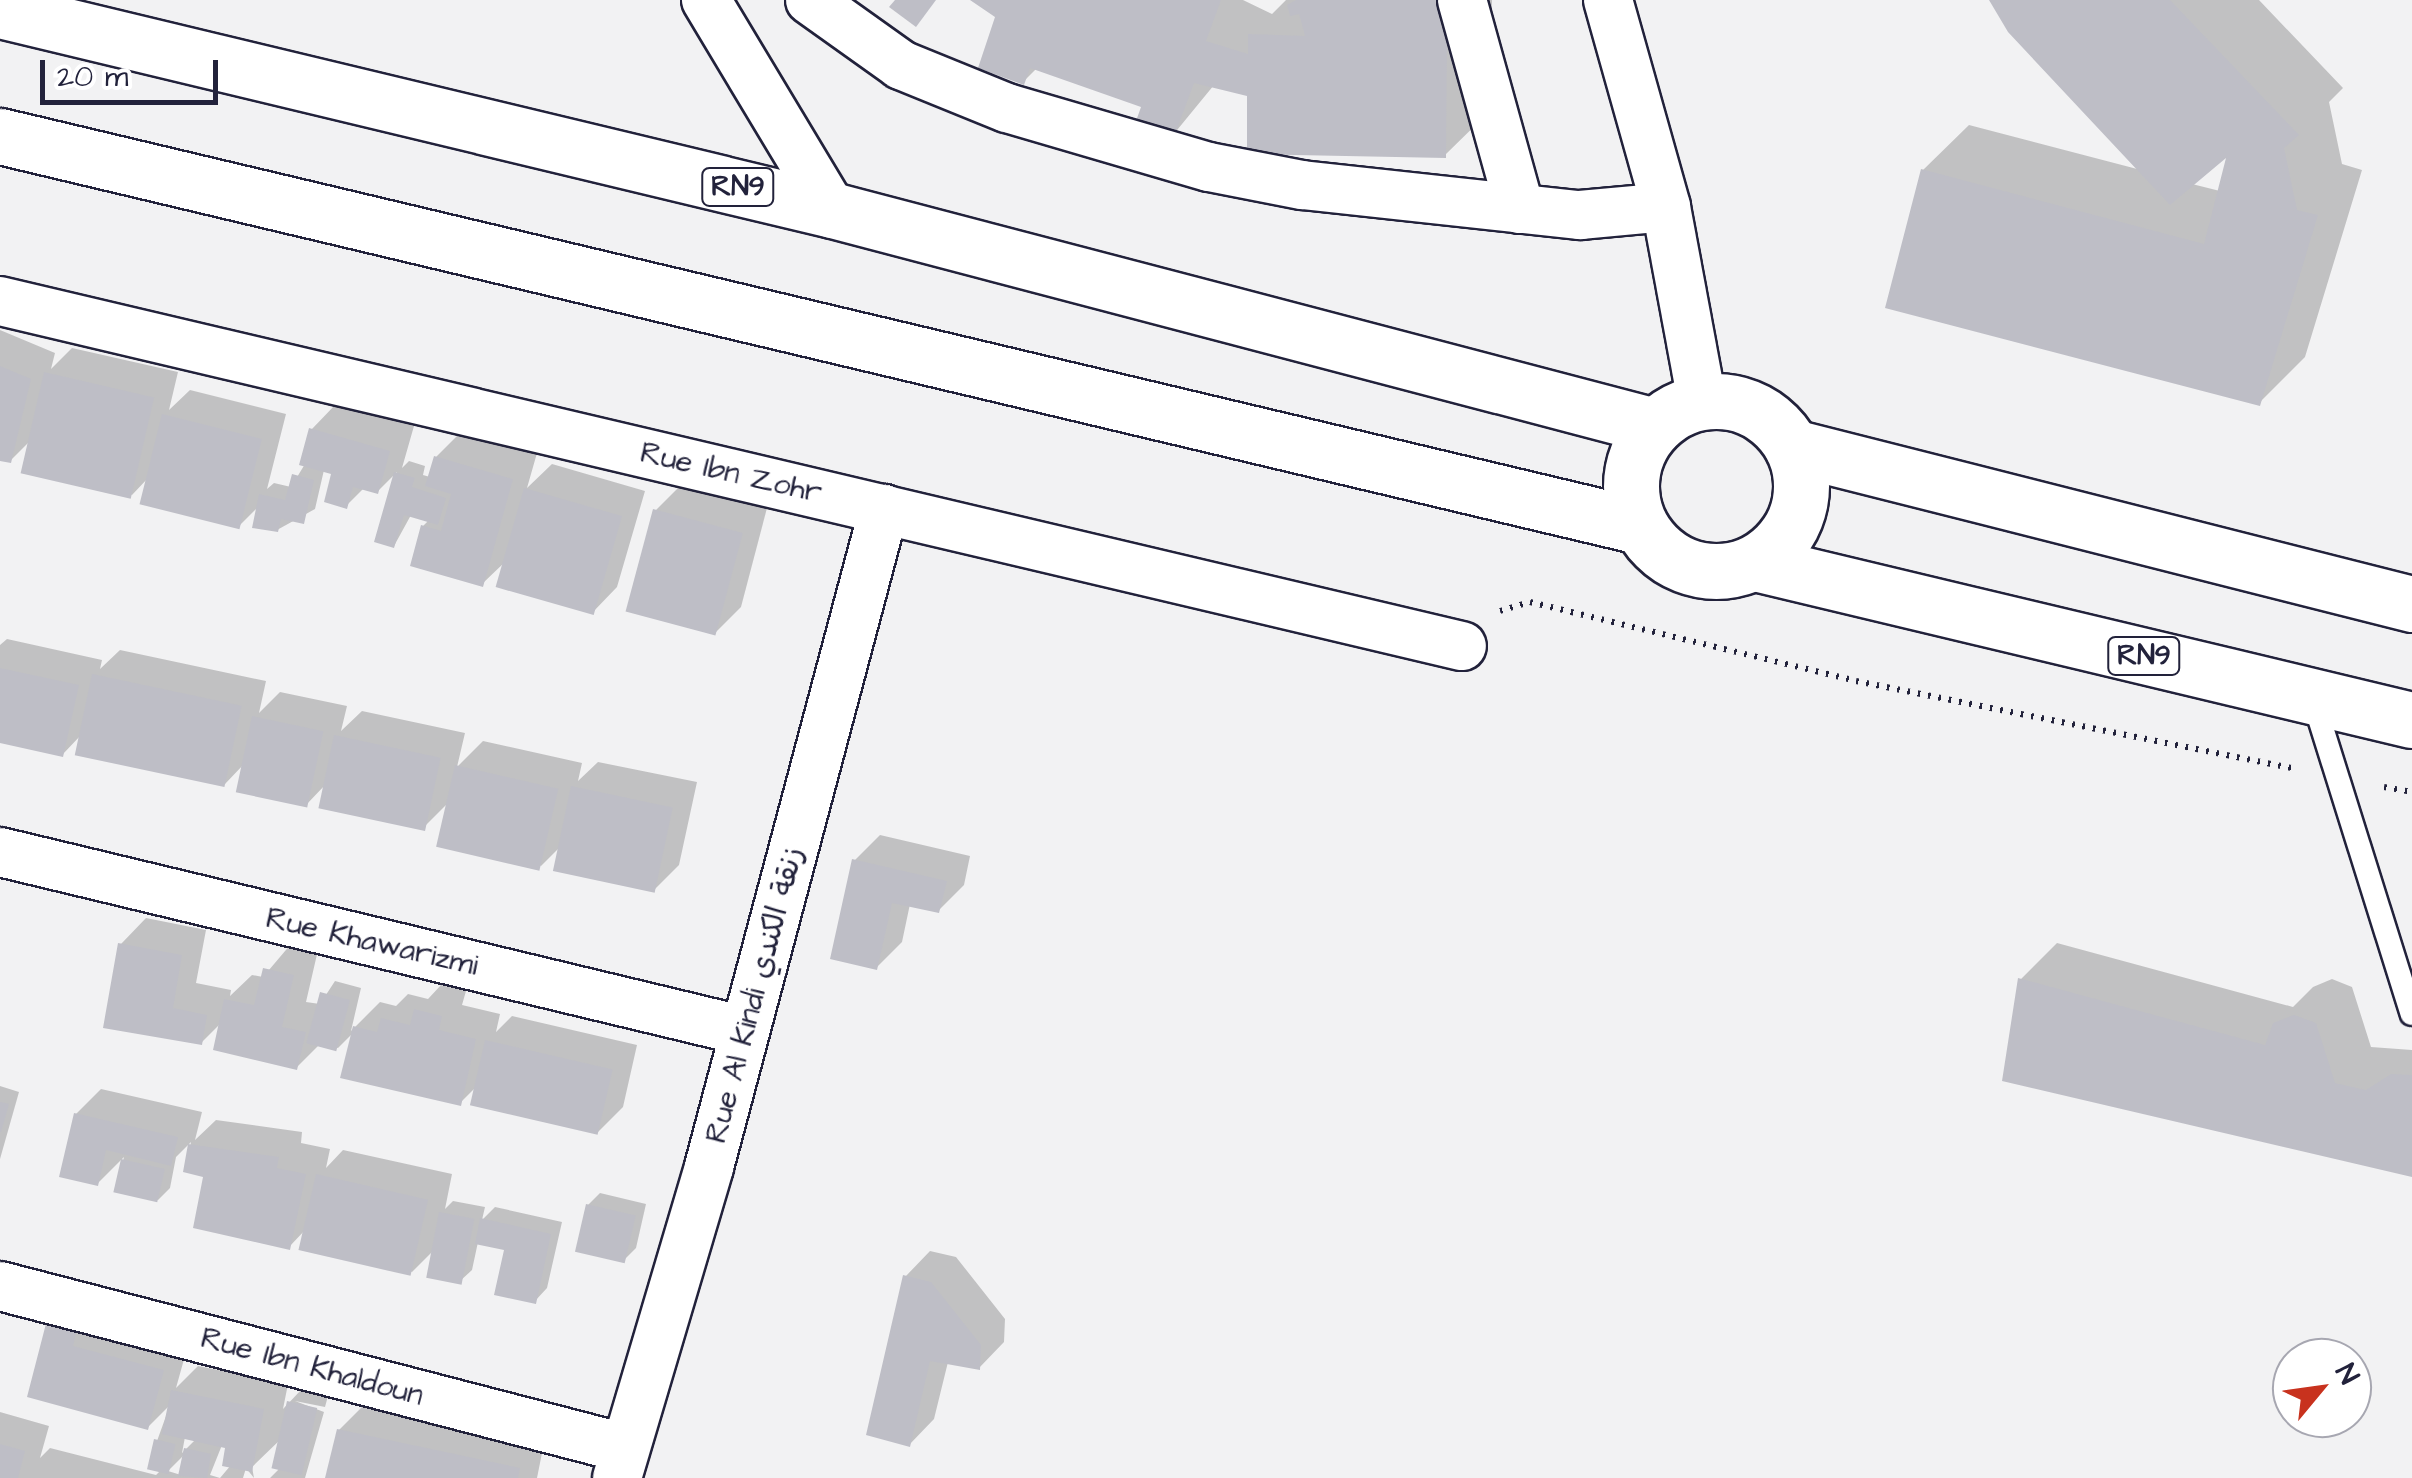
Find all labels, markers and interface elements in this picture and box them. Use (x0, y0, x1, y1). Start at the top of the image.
scale bar (45, 40, 222, 102)
text: 20 m (57, 56, 128, 98)
road number: RN9 (700, 164, 776, 210)
street label: Rue Ibn Zohr (637, 435, 825, 511)
road number: RN9 (2106, 633, 2182, 679)
street label: Rue Al Kindi زنقة الكندي (698, 843, 812, 1147)
street label: Rue Khawarizmi (262, 900, 482, 984)
street label: Rue Ibn Khaldoun (197, 1320, 427, 1414)
north arrow (2272, 1338, 2372, 1438)
text: N (2326, 1357, 2368, 1391)

